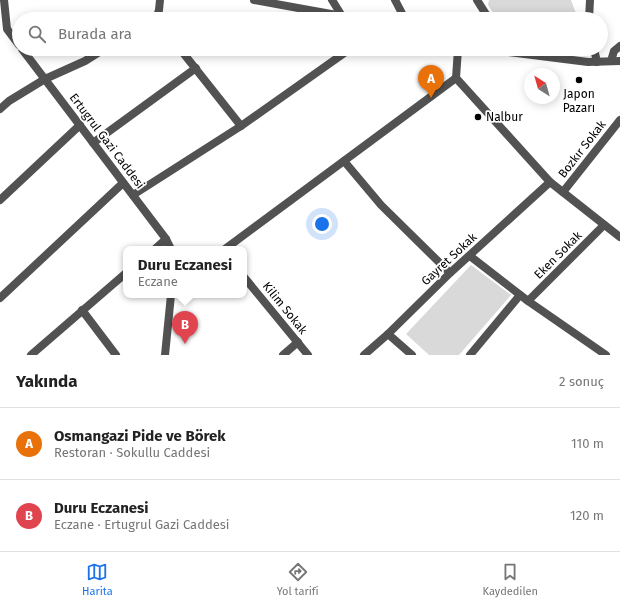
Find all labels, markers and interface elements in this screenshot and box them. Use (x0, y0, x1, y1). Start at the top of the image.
search box (12, 12, 608, 56)
icon: search (26, 23, 48, 45)
text: Burada ara (58, 25, 132, 43)
pin: A (418, 65, 444, 98)
north arrow (524, 68, 560, 104)
marker: Japon Pazarı (574, 75, 584, 85)
place label: Japon Pazarı (563, 87, 595, 115)
street label: Ertugrul Gazi Caddesi (67, 91, 147, 191)
place label: Nalbur (486, 110, 523, 124)
marker: Nalbur (473, 112, 483, 122)
street label: Bozkır Sokak (555, 117, 609, 180)
your location (312, 214, 332, 234)
street label: Eken Sokak (531, 228, 585, 282)
street label: Gayret Sokak (419, 229, 480, 288)
popup (123, 246, 247, 298)
text: Duru Eczanesi (138, 256, 232, 274)
text: Eczane (138, 274, 178, 289)
street label: Kilim Sokak (260, 279, 311, 338)
pin: B (172, 311, 198, 344)
text: Yakında (16, 371, 77, 392)
text: 2 sonuç (559, 374, 604, 389)
text: Osmangazi Pide ve Börek (54, 427, 226, 445)
text: A (25, 436, 33, 451)
text: 110 m (571, 436, 604, 451)
text: Restoran · Sokullu Caddesi (54, 445, 210, 460)
text: Duru Eczanesi (54, 499, 149, 517)
text: B (25, 508, 33, 523)
text: 120 m (570, 508, 604, 523)
text: Eczane · Ertugrul Gazi Caddesi (54, 517, 230, 532)
tab: Harita (82, 561, 113, 598)
tab: Yol tarifi (277, 561, 319, 598)
tab: Kaydedilen (483, 561, 538, 598)

